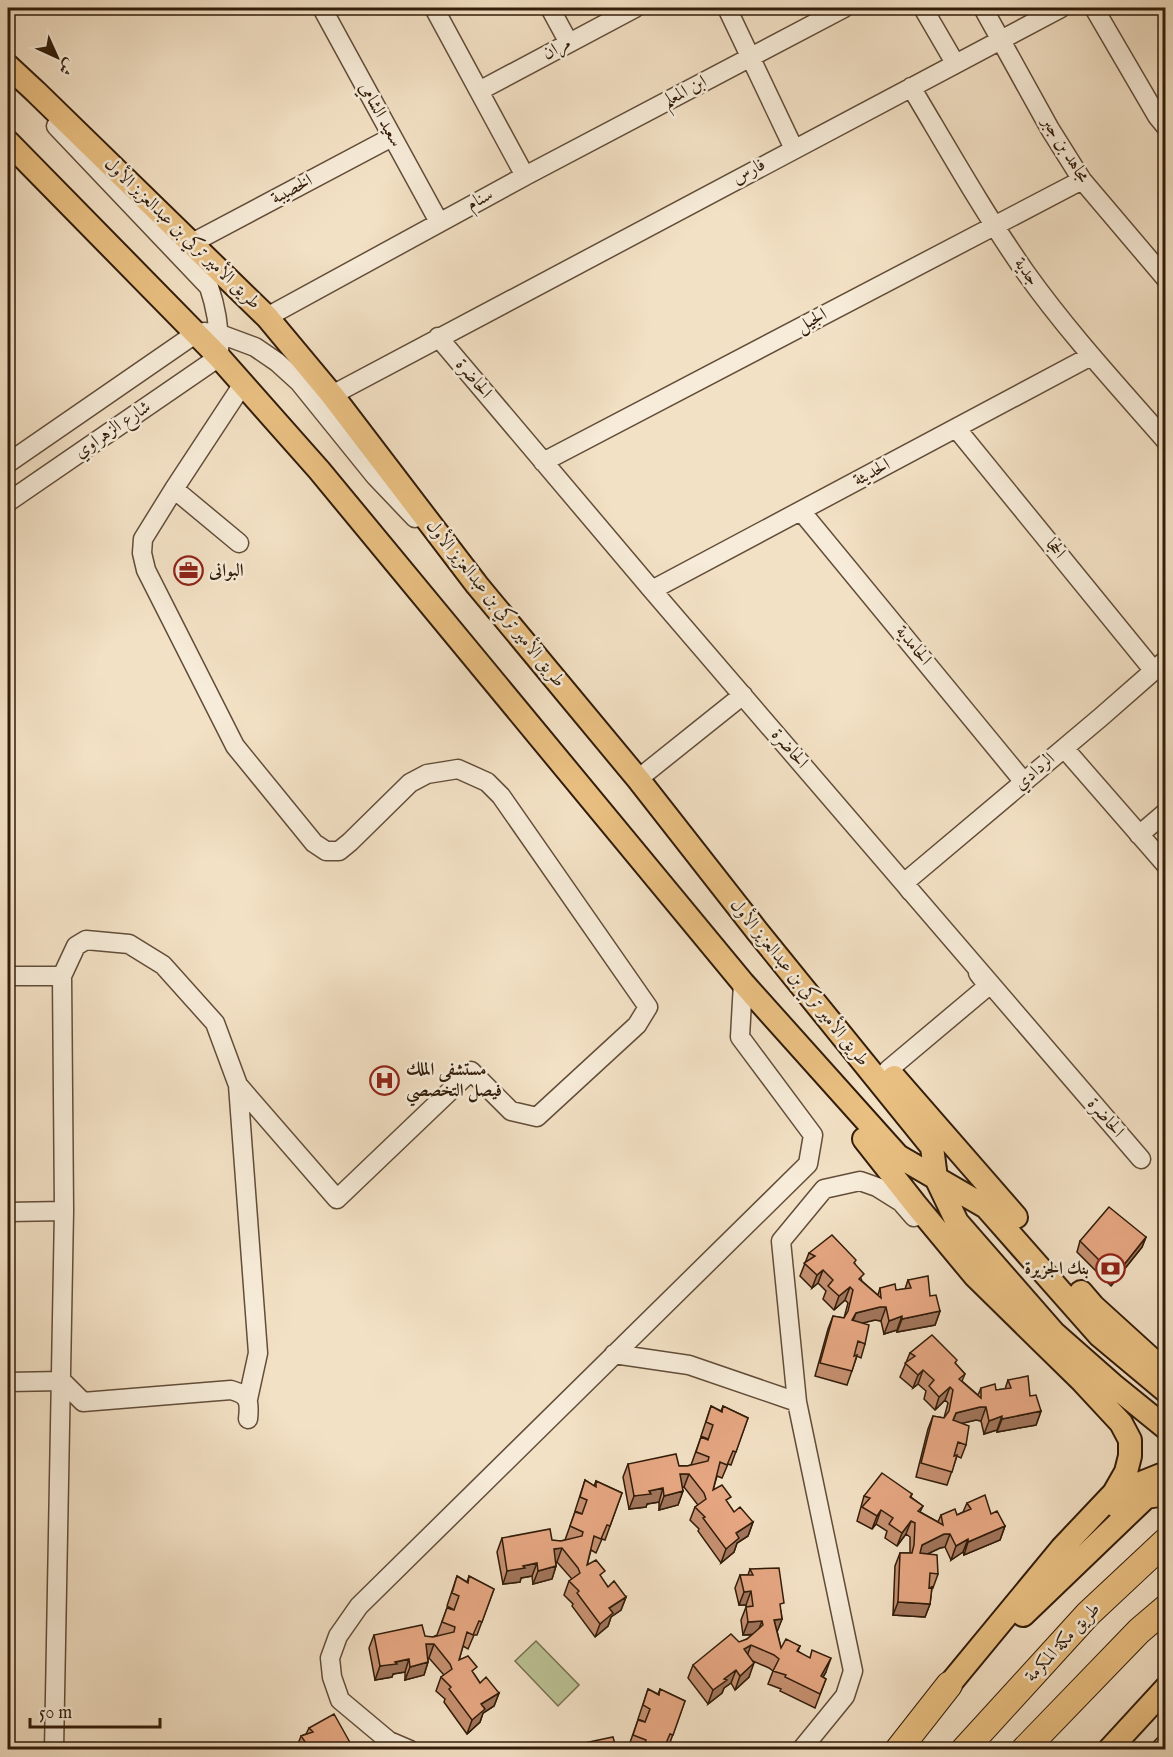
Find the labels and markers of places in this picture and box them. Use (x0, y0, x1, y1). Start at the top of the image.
office icon: البوانى (172, 555, 204, 587)
place label: البوانى (208, 560, 244, 583)
place label: مستشفى الملك فيصل التخصصي (406, 1059, 502, 1107)
hospital icon: مستشفى الملك فيصل التخصصي (369, 1064, 401, 1096)
bank icon: بنك الجزيرة (1094, 1253, 1126, 1285)
place label: بنك الجزيرة (1025, 1258, 1089, 1281)

